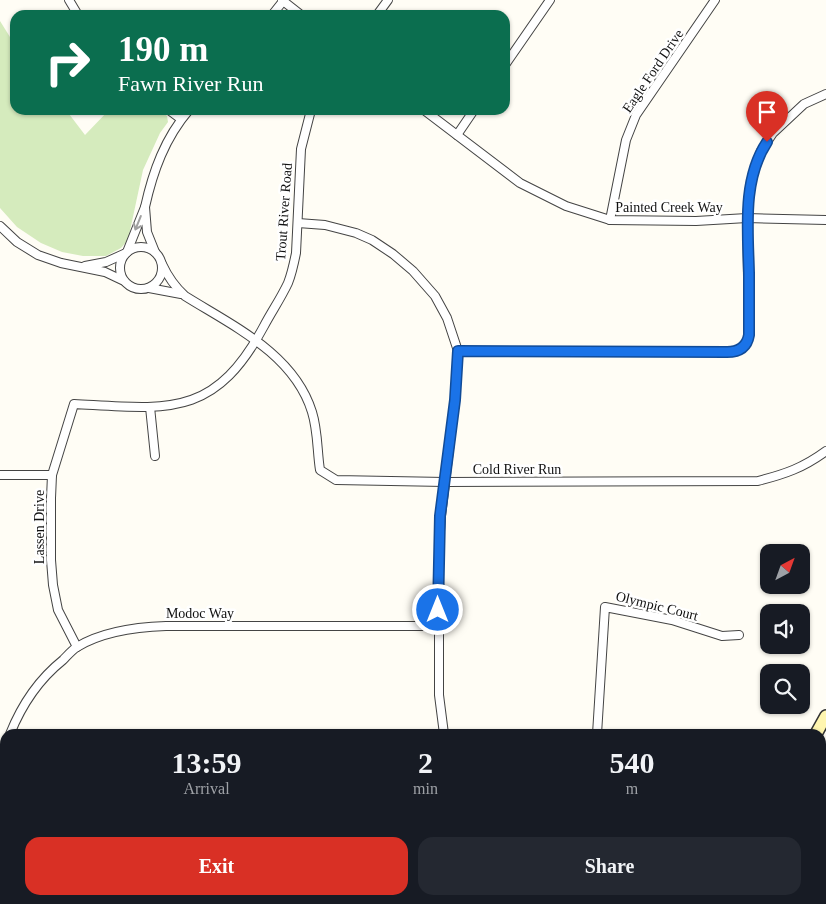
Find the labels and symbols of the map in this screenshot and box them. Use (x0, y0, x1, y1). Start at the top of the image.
street label: Eagle Ford Drive (620, 27, 686, 115)
pin (746, 91, 788, 142)
street label: Trout River Road (273, 162, 295, 262)
street label: Painted Creek Way (615, 200, 723, 215)
one-way arrow (133, 215, 143, 230)
street label: Cold River Run (473, 462, 561, 477)
street label: Lassen Drive (32, 490, 47, 564)
north arrow (760, 544, 810, 594)
position arrow (411, 583, 463, 635)
street label: Olympic Court (614, 589, 700, 624)
street label: Modoc Way (166, 606, 234, 621)

